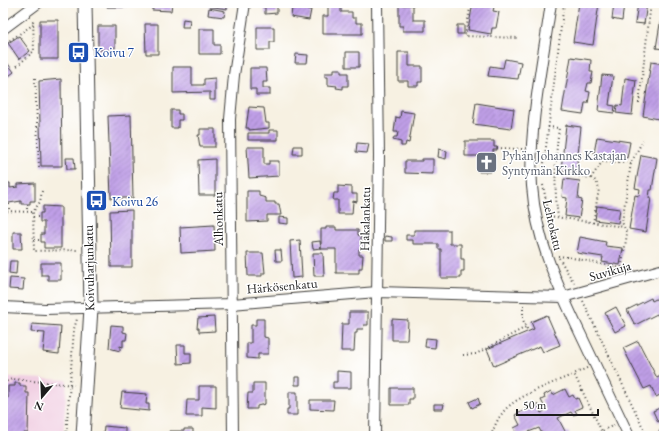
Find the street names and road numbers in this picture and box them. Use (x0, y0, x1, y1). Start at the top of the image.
street label: Hakalankatu (356, 187, 374, 251)
street label: Alhonkatu (209, 192, 227, 247)
street label: Lehtokatu (539, 198, 567, 252)
street label: Koivuharjunkatu (80, 225, 98, 311)
street label: Suvikuja (587, 257, 634, 285)
street label: Härkösenkatu (246, 274, 318, 298)

